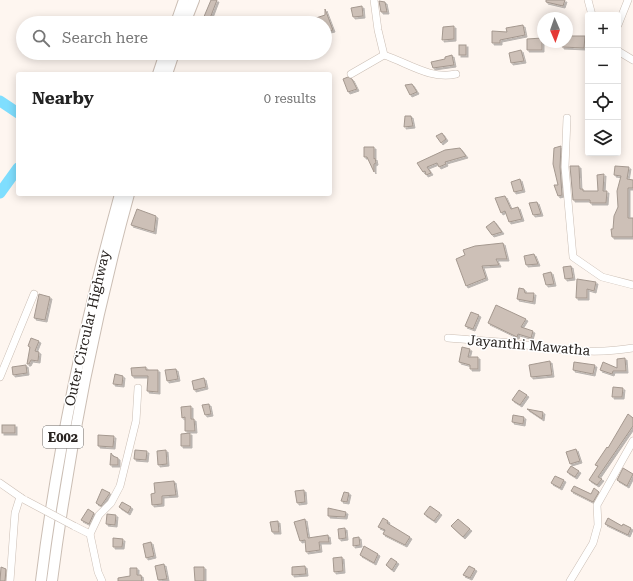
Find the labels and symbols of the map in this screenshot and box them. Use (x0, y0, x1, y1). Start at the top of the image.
north arrow (537, 12, 573, 48)
street label: Outer Circular Highway (61, 248, 113, 408)
street label: Jayanthi Mawatha (467, 332, 591, 358)
road number: E002 (43, 426, 83, 448)

